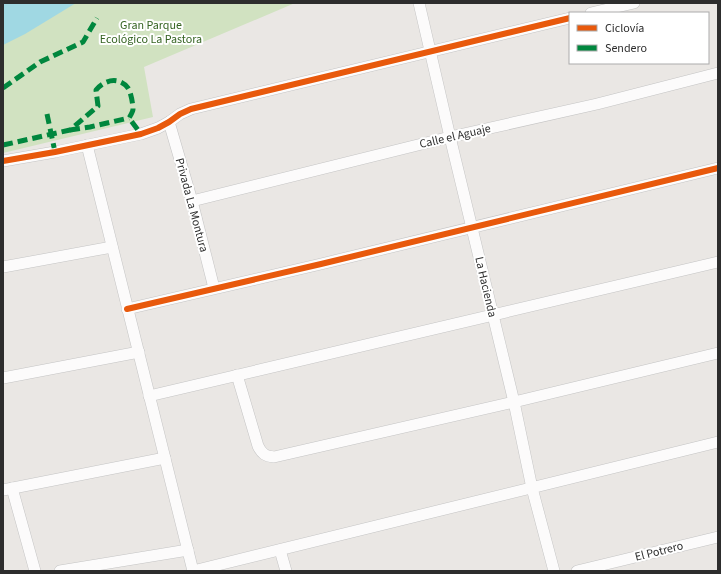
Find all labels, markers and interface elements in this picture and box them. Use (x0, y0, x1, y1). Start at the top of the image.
legend (569, 12, 709, 64)
park label: Gran Parque Ecológico La Pastora (100, 17, 202, 48)
text: Ciclovía (605, 20, 644, 37)
text: Sendero (605, 40, 647, 57)
street label: Calle el Aguaje (418, 120, 493, 153)
street label: Privada La Montura (171, 156, 212, 254)
street label: La Hacienda (470, 255, 501, 319)
street label: El Potrero (633, 537, 685, 566)

